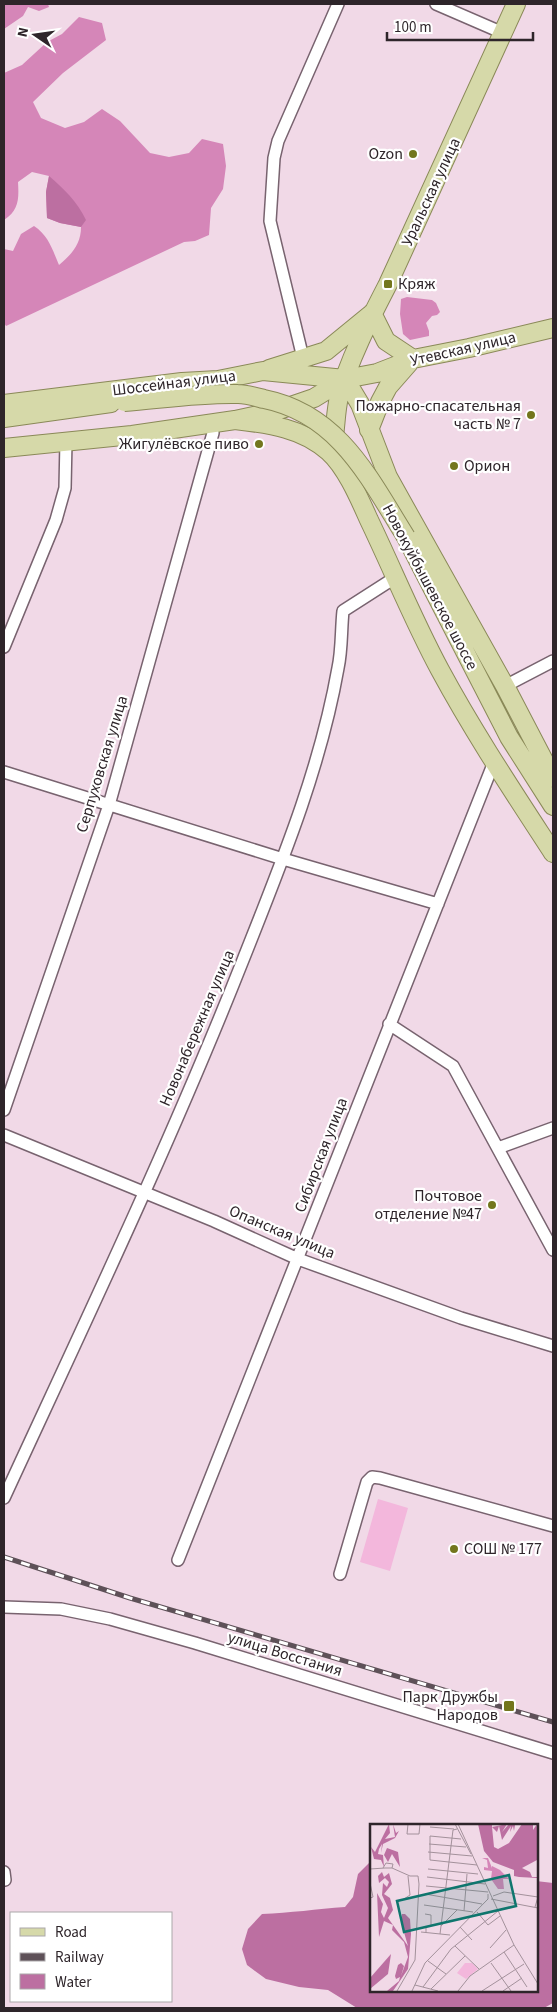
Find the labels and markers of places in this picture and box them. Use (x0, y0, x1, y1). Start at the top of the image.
place label: Ozon (368, 143, 403, 165)
marker: Ozon (407, 148, 419, 160)
place label: Кряж (398, 273, 435, 295)
marker: Кряж (382, 278, 394, 290)
place label: Пожарно-спасательная часть № 7 (356, 395, 521, 435)
marker: Пожарно-спасательная часть № 7 (525, 409, 537, 421)
place label: Жигулёвское пиво (119, 433, 249, 455)
marker: Жигулёвское пиво (253, 438, 265, 450)
place label: Орион (464, 455, 510, 477)
marker: Орион (448, 460, 460, 472)
place label: Почтовое отделение №47 (374, 1185, 482, 1225)
marker: Почтовое отделение №47 (486, 1199, 498, 1211)
place label: СОШ № 177 (464, 1538, 542, 1560)
marker: СОШ № 177 (448, 1543, 460, 1555)
place label: Парк Дружбы Народов (403, 1686, 498, 1726)
marker: Парк Дружбы Народов (502, 1699, 516, 1713)

